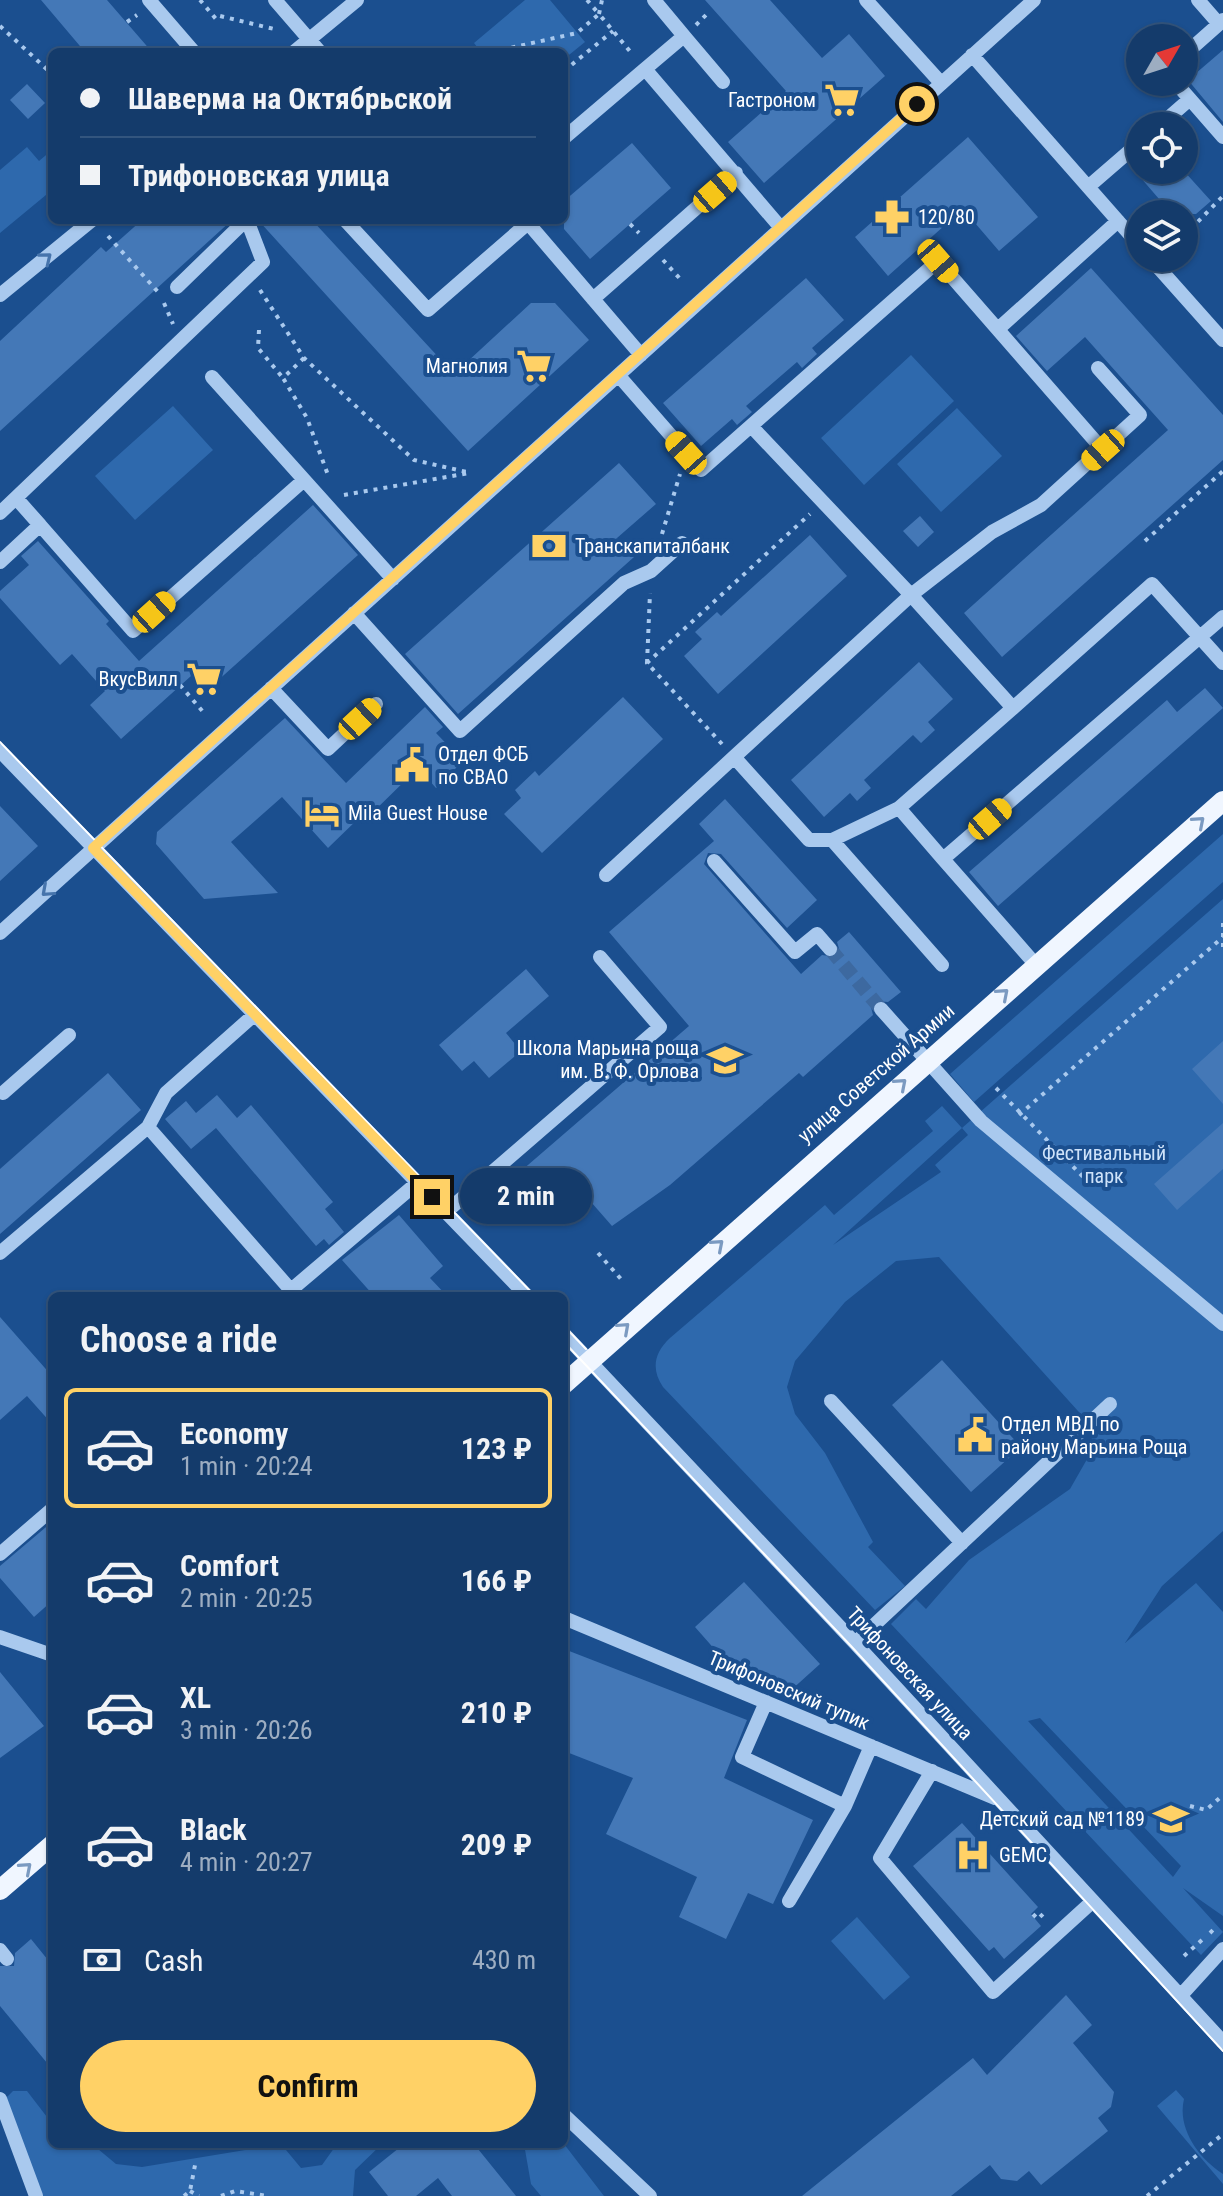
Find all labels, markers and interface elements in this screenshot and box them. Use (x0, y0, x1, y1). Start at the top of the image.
north arrow (1126, 24, 1198, 96)
map controls (1126, 24, 1198, 272)
text: Шаверма на Октябрьской (128, 81, 452, 116)
supermarket icon: Гастроном (823, 81, 861, 119)
route start (899, 86, 935, 122)
place label: Гастроном (728, 88, 816, 112)
button: locate (1126, 112, 1198, 184)
text: Трифоновская улица (128, 158, 390, 193)
car (689, 167, 741, 217)
pharmacy icon: 120/80 (873, 198, 911, 236)
button: layers (1126, 200, 1198, 272)
place label: 120/80 (918, 205, 975, 229)
car (913, 235, 963, 287)
one-way arrow (37, 253, 51, 268)
supermarket icon: Магнолия (515, 347, 553, 385)
place label: Магнолия (426, 354, 508, 378)
car (1077, 425, 1129, 475)
car (661, 427, 711, 479)
bank icon: Транскапиталбанк (530, 527, 568, 565)
place label: Транскапиталбанк (575, 534, 730, 558)
car (128, 587, 180, 637)
supermarket icon: ВкусВилл (185, 660, 223, 698)
place label: ВкусВилл (99, 667, 178, 691)
car (334, 694, 386, 744)
place label: Отдел ФСБ по СВАО (438, 742, 528, 789)
public building icon: Отдел ФСБ по СВАО (393, 746, 431, 784)
hotel icon: Mila Guest House (303, 794, 341, 832)
car (964, 794, 1016, 844)
place label: Mila Guest House (348, 801, 488, 825)
one-way arrow (1189, 817, 1204, 832)
one-way arrow (41, 881, 56, 896)
one-way arrow (994, 989, 1009, 1003)
street label: улица Советской Армии (793, 998, 959, 1148)
place label: Школа Марьина роща им. В. Ф. Орлова (516, 1036, 699, 1083)
school or university icon: Школа Марьина роща им. В. Ф. Орлова (706, 1041, 744, 1079)
one-way arrow (891, 1079, 906, 1094)
park label: Фестивальный парк (1042, 1141, 1166, 1188)
callout: 2 min (460, 1169, 592, 1225)
route end (414, 1179, 450, 1215)
text: 2 min (497, 1181, 555, 1211)
one-way arrow (708, 1241, 723, 1255)
text: Choose a ride (80, 1319, 277, 1361)
one-way arrow (614, 1323, 629, 1338)
icon: car (84, 1412, 156, 1484)
place label: Отдел МВД по району Марьина Роща (1001, 1412, 1187, 1459)
text: Economy (180, 1416, 288, 1451)
public building icon: Отдел МВД по району Марьина Роща (956, 1416, 994, 1454)
text: 123 ₽ (461, 1431, 532, 1466)
text: 1 min · 20:24 (180, 1451, 313, 1481)
icon: car (84, 1544, 156, 1616)
text: Comfort (180, 1548, 279, 1583)
text: 166 ₽ (461, 1563, 532, 1598)
text: 2 min · 20:25 (180, 1583, 313, 1613)
street label: Трифоновская улица (842, 1601, 978, 1745)
street label: Трифоновский тупик (705, 1645, 874, 1735)
icon: car (84, 1676, 156, 1748)
text: XL (180, 1680, 211, 1715)
text: 210 ₽ (461, 1695, 532, 1730)
text: 3 min · 20:26 (180, 1715, 313, 1745)
school or university icon: Детский сад №1189 (1152, 1800, 1190, 1838)
place label: Детский сад №1189 (980, 1807, 1145, 1831)
icon: car (84, 1808, 156, 1880)
text: Black (180, 1812, 247, 1847)
text: 209 ₽ (461, 1827, 532, 1862)
hospital icon: GEMC (954, 1836, 992, 1874)
place label: GEMC (999, 1843, 1047, 1867)
text: 4 min · 20:27 (180, 1847, 313, 1877)
one-way arrow (17, 1863, 31, 1878)
icon: cash (80, 1938, 124, 1982)
text: Cash (144, 1943, 204, 1978)
text: 430 m (472, 1945, 536, 1975)
button: Confirm (80, 2040, 536, 2132)

